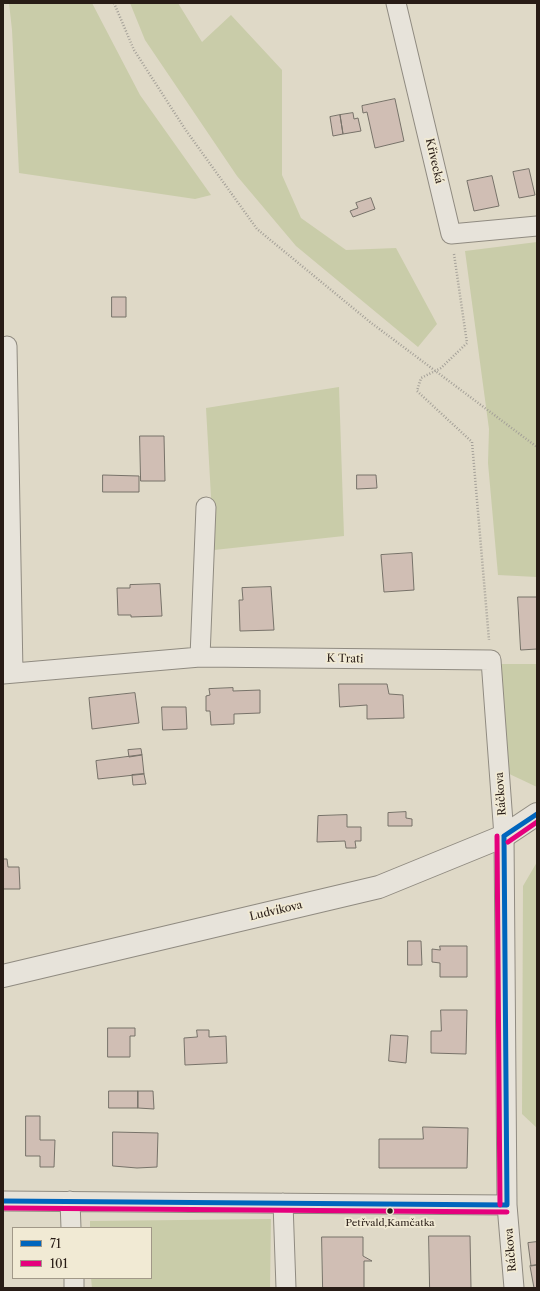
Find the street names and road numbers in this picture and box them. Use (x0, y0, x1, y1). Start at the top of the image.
street label: Křivecká (422, 137, 446, 185)
street label: K Trati (327, 652, 363, 666)
street label: Ráčkova (493, 772, 509, 816)
street label: Ludvíkova (248, 899, 304, 923)
street label: Ráčkova (503, 1228, 519, 1272)

